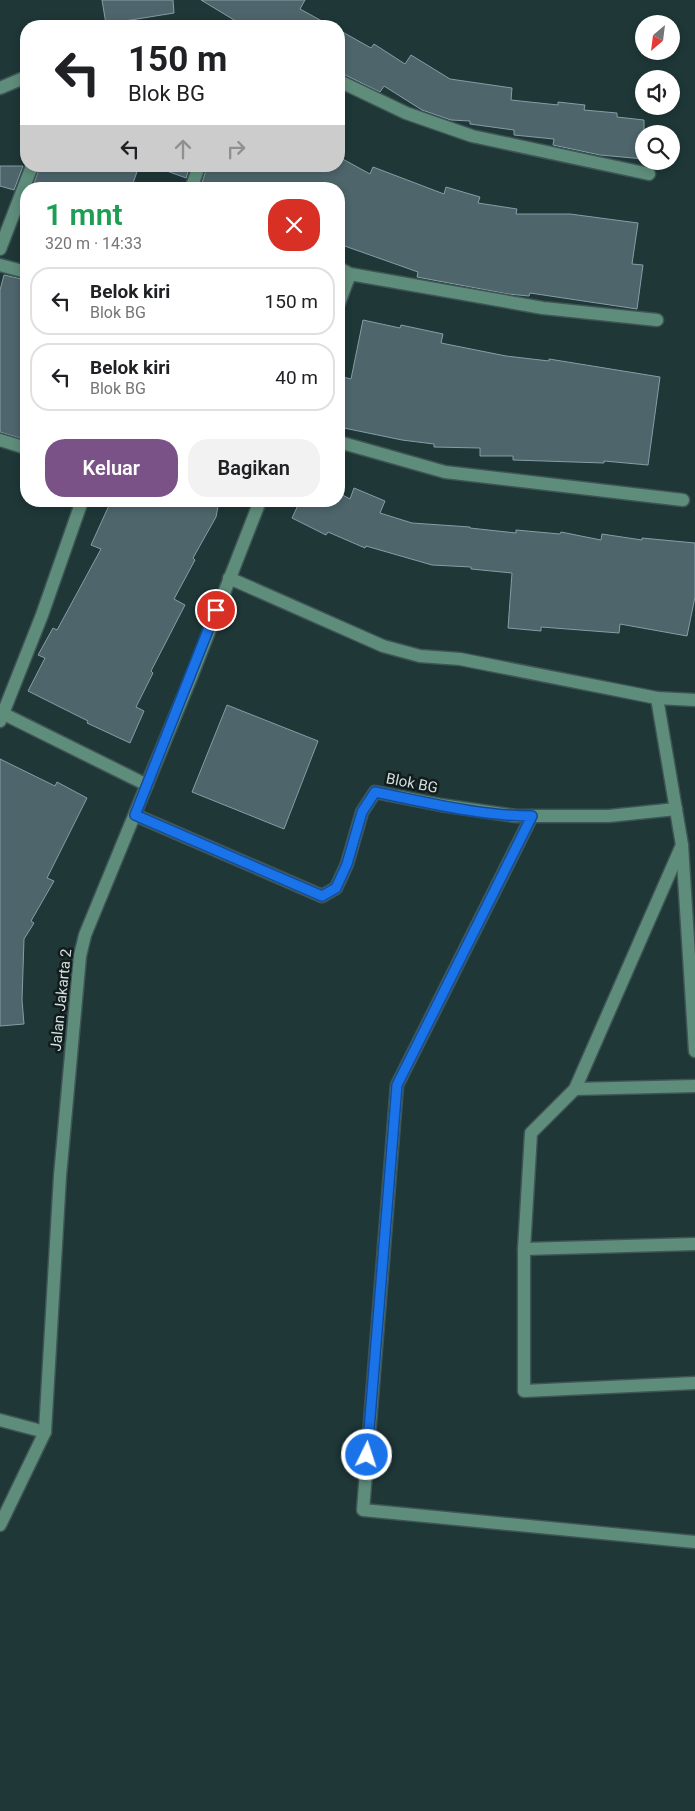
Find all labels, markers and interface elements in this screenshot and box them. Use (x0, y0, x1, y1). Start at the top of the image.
north arrow (635, 15, 680, 60)
map controls (635, 15, 680, 170)
text: 150 m (128, 39, 227, 80)
icon: left (45, 40, 110, 105)
button: sound (635, 70, 680, 115)
text: Blok BG (128, 81, 205, 106)
button: search (635, 125, 680, 170)
icon: left (116, 135, 144, 163)
icon: ahead (169, 135, 197, 163)
icon: right (222, 135, 250, 163)
text: 1 mnt (45, 197, 123, 232)
button: close (268, 199, 320, 251)
text: 320 m · 14:33 (45, 234, 142, 253)
text: Belok kiri (90, 280, 170, 303)
icon: left (47, 287, 75, 315)
text: 150 m (265, 290, 318, 313)
text: Blok BG (90, 303, 146, 322)
text: Belok kiri (90, 356, 170, 379)
icon: left (47, 363, 75, 391)
text: 40 m (275, 366, 318, 389)
text: Blok BG (90, 379, 146, 398)
button: Keluar (45, 439, 178, 497)
button: Bagikan (188, 439, 320, 497)
pin (195, 589, 237, 631)
icon: arrive (202, 596, 230, 624)
street label: Blok BG (385, 769, 439, 797)
street label: Jalan Jakarta 2 (47, 948, 75, 1052)
position arrow (340, 1428, 392, 1480)

